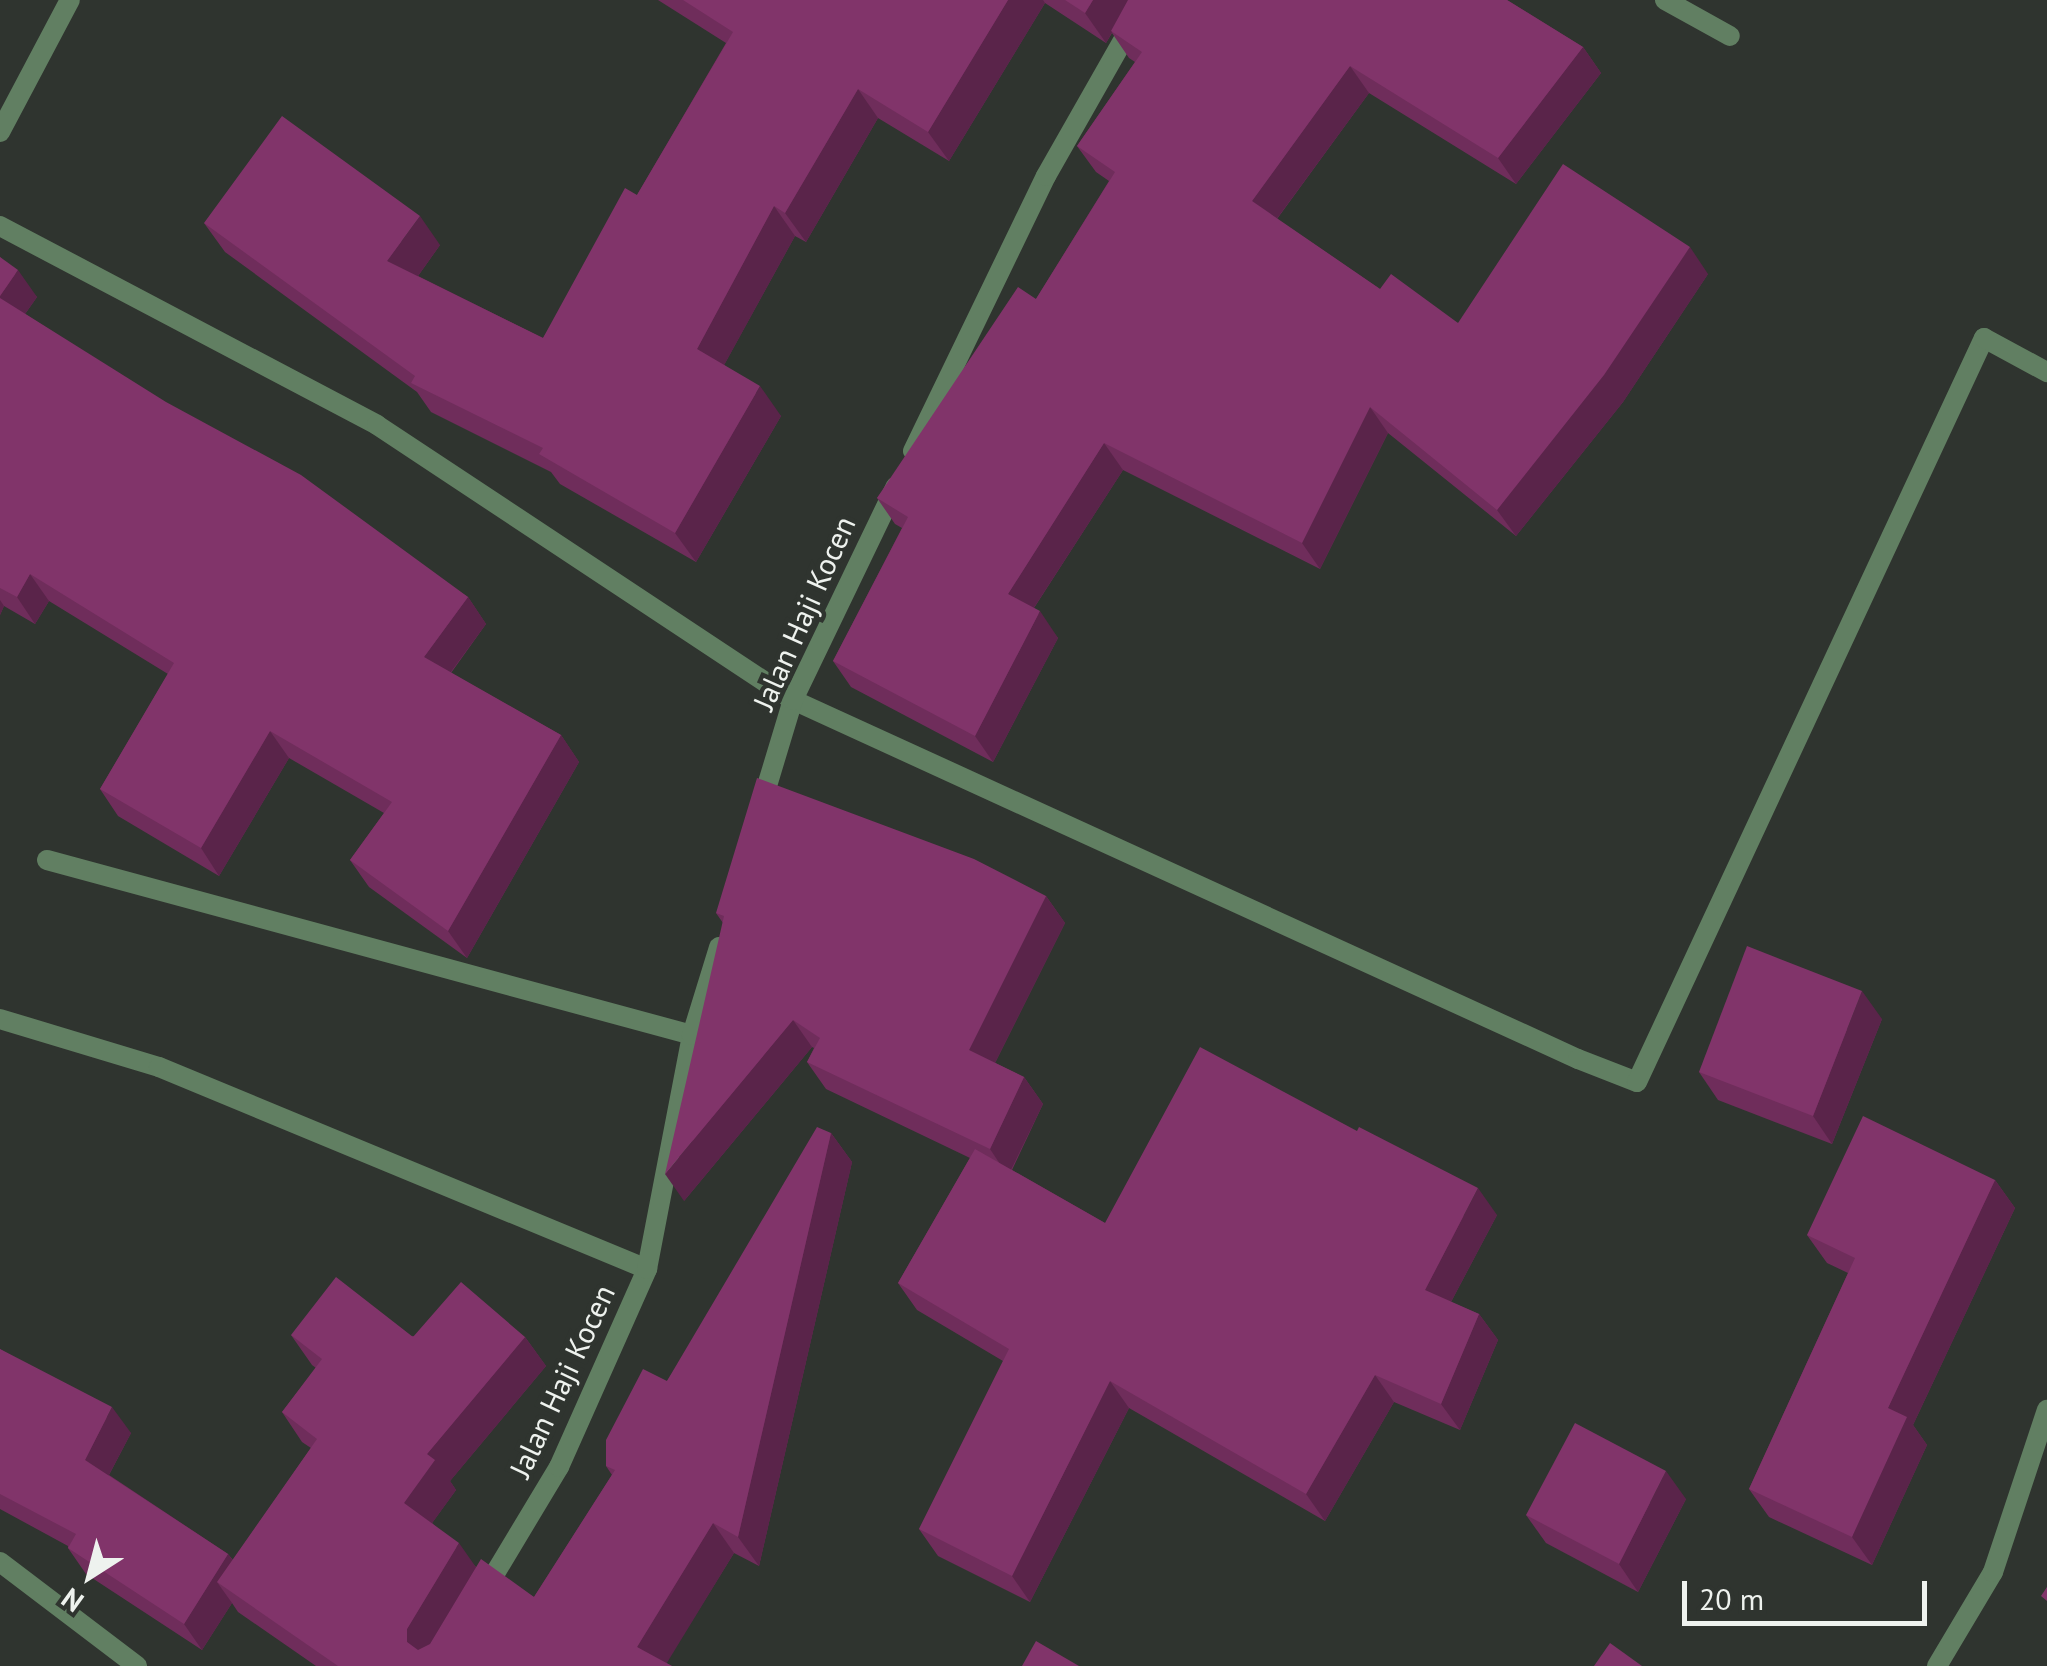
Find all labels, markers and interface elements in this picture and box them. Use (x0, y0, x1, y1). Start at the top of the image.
street label: Jalan Haji Kocen (745, 511, 863, 715)
street label: Jalan Haji Kocen (502, 1279, 622, 1483)
north arrow (40, 1526, 140, 1626)
scale bar (1687, 1561, 1932, 1623)
text: 20 m (1699, 1579, 1764, 1618)
text: N (54, 1580, 90, 1621)

